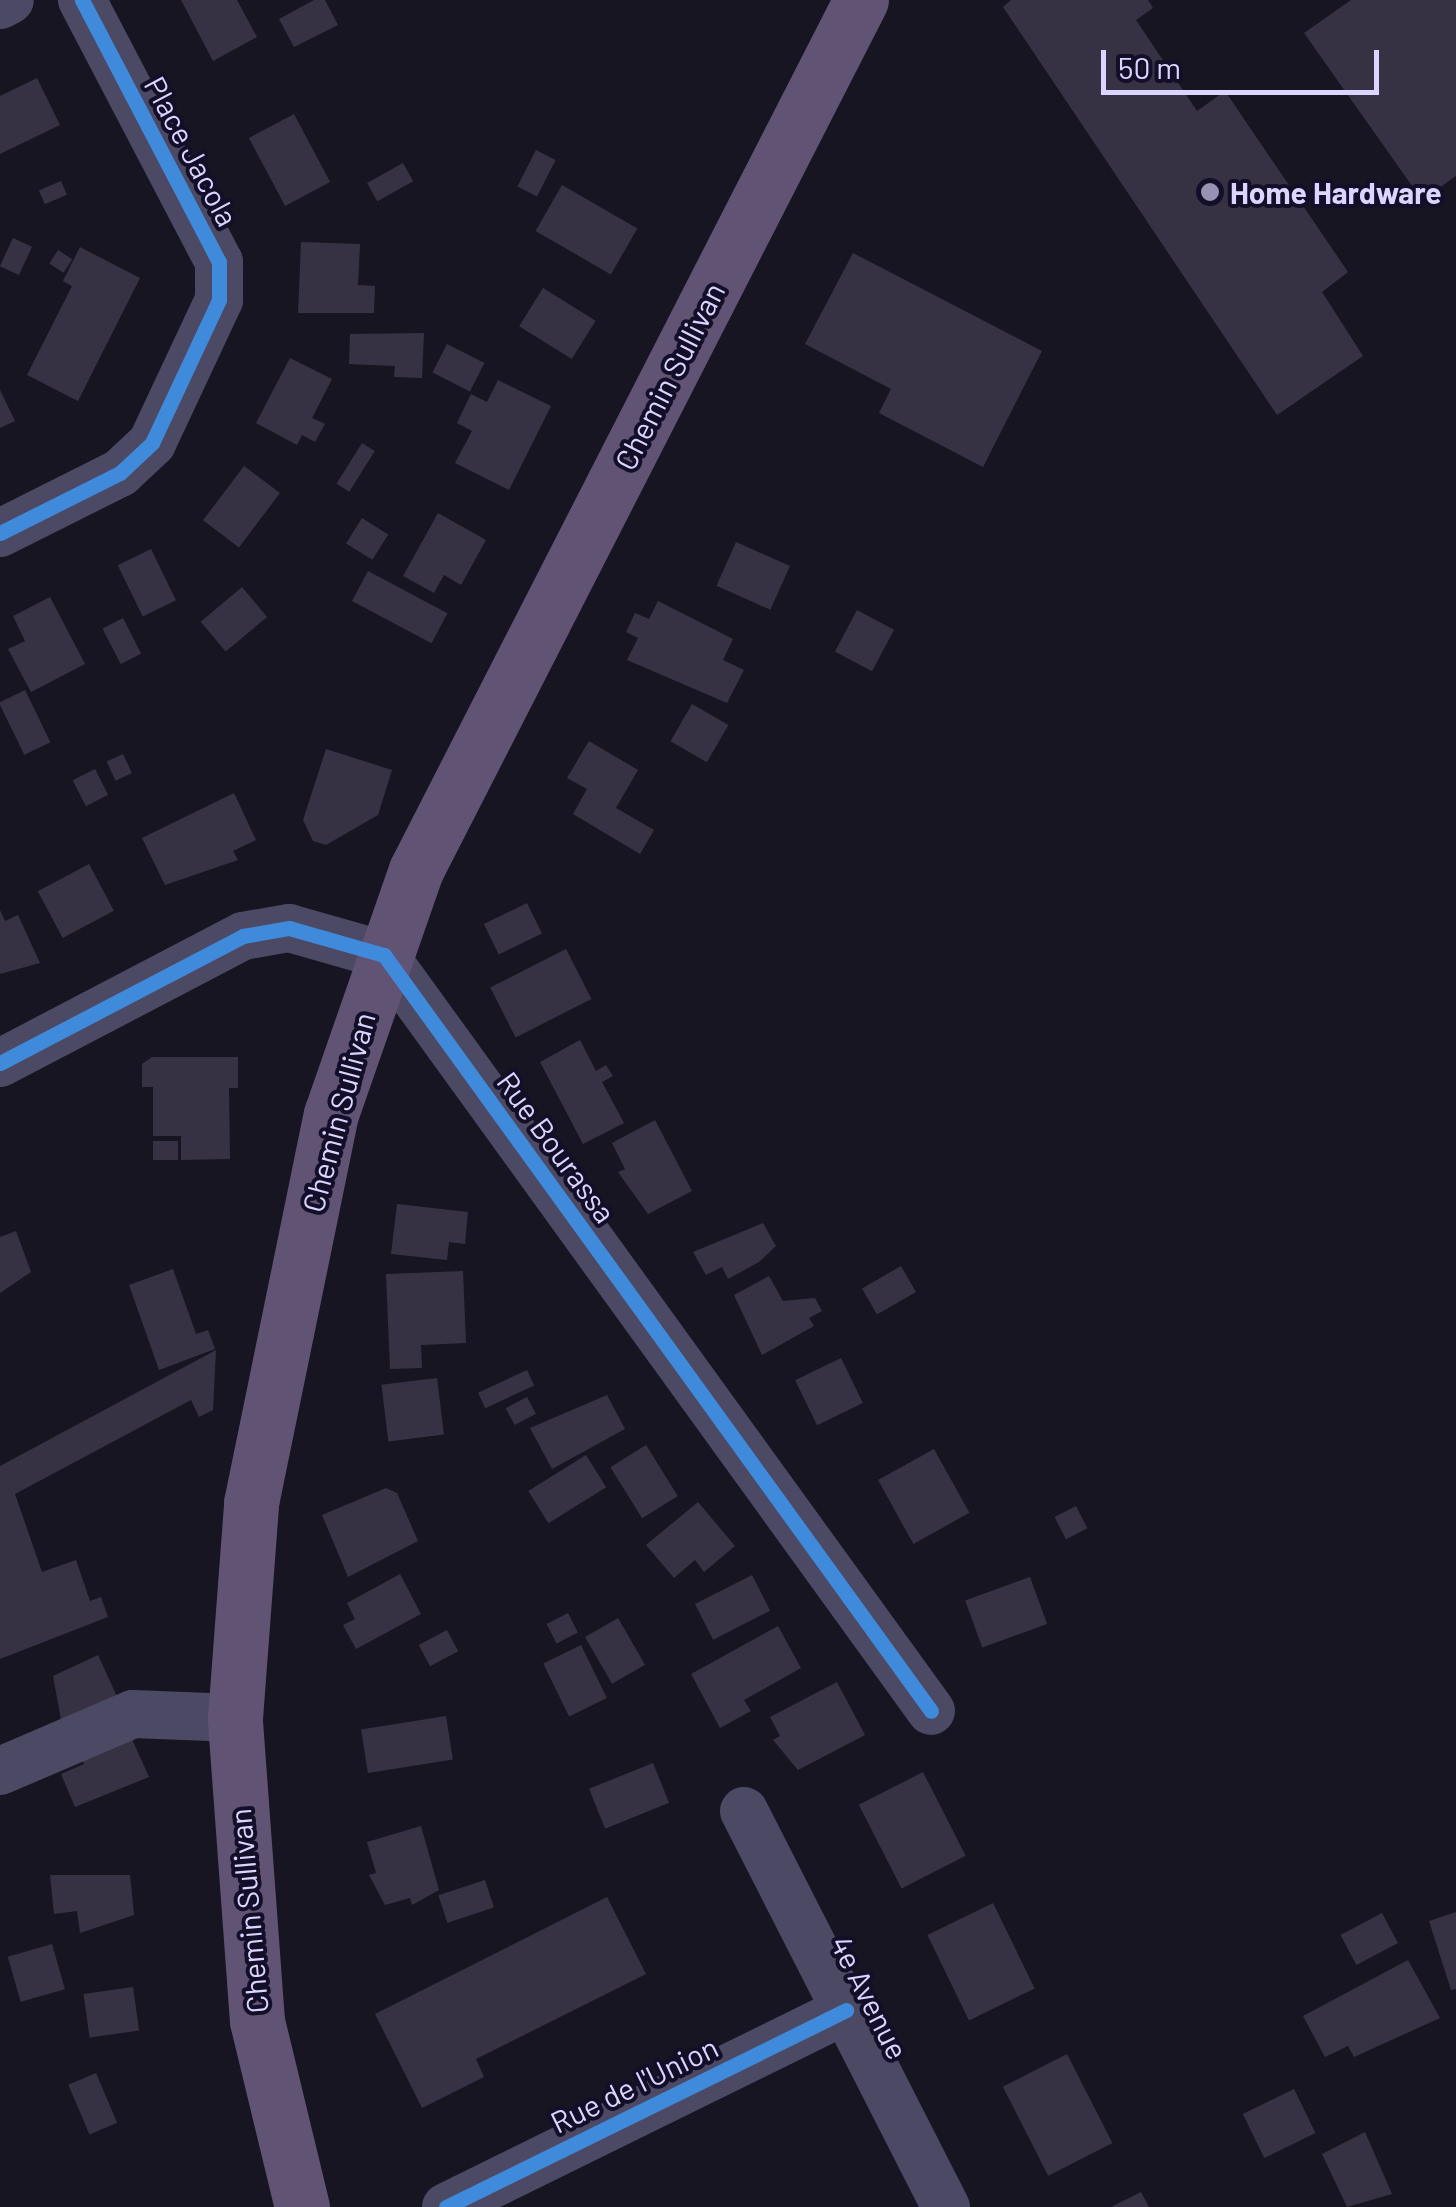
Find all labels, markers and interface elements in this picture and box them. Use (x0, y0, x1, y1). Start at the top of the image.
scale bar (1106, 30, 1384, 92)
text: 50 m (1118, 49, 1181, 85)
street label: Place Jacola (138, 70, 246, 232)
place label: Home Hardware (1230, 174, 1442, 210)
marker: Home Hardware (1199, 181, 1221, 203)
street label: Chemin Sullivan (606, 276, 732, 476)
street label: Chemin Sullivan (294, 1008, 382, 1216)
street label: Rue Bourassa (490, 1065, 624, 1229)
street label: Chemin Sullivan (221, 1807, 275, 2015)
street label: 4e Avenue (824, 1929, 916, 2065)
street label: Rue de l'Union (545, 2028, 723, 2140)

